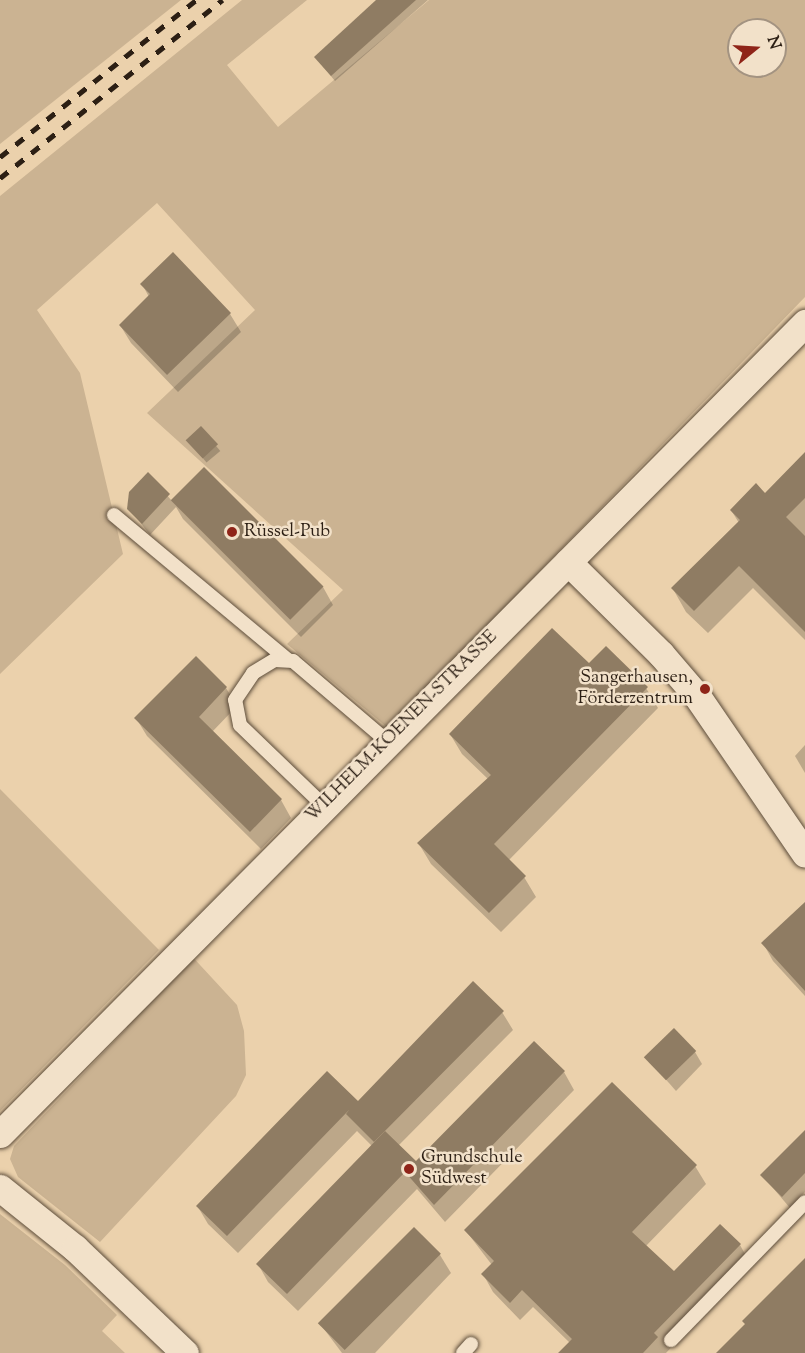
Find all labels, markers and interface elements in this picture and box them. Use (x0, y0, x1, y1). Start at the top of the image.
north arrow (727, 18, 787, 78)
text: N (760, 33, 786, 53)
place label: Rüssel-Pub (244, 521, 330, 543)
marker: Rüssel-Pub (225, 525, 239, 539)
street label: WILHELM-KOENEN-STRASSE (302, 627, 502, 827)
place label: Sangerhausen, Förderzentrum (578, 668, 693, 710)
marker: Sangerhausen, Förderzentrum (698, 682, 712, 696)
place label: Grundschule Südwest (421, 1148, 523, 1190)
marker: Grundschule Südwest (402, 1162, 416, 1176)

